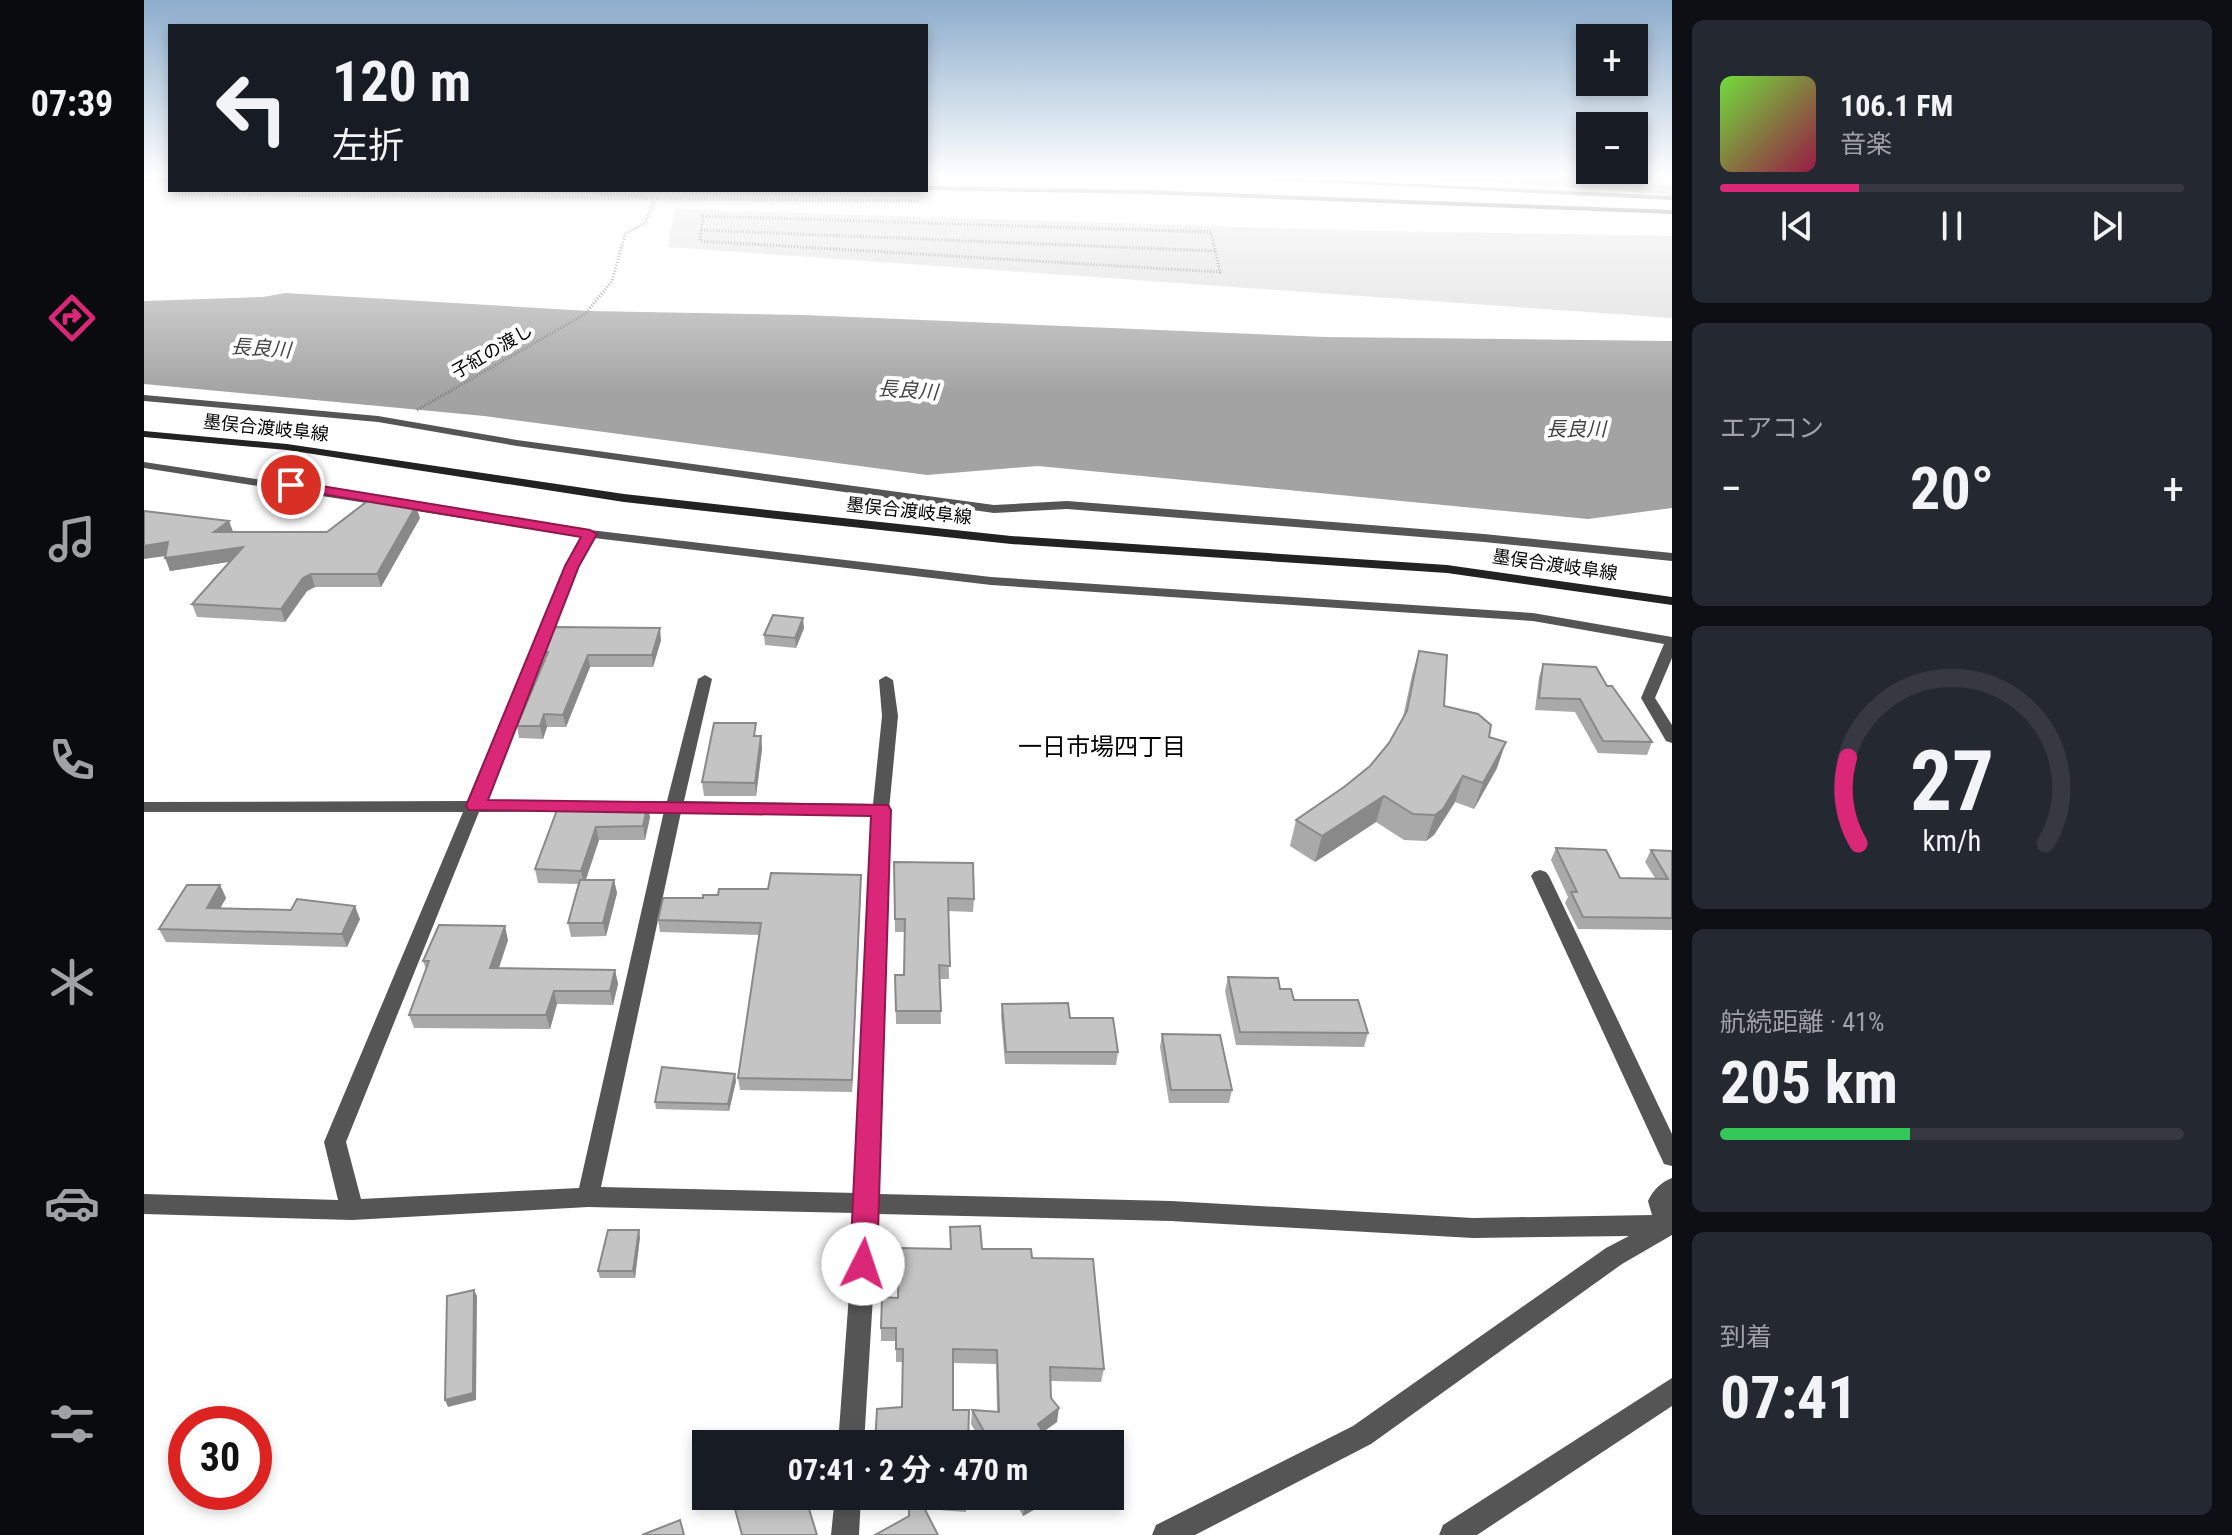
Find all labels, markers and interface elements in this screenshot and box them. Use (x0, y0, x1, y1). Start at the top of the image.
map controls (1576, 24, 1648, 184)
button: + (1576, 24, 1648, 96)
text: 120 m (332, 49, 471, 115)
icon: left (200, 56, 304, 160)
text: 07:39 (31, 83, 113, 125)
text: 106.1 FM (1840, 88, 1953, 123)
button: − (1576, 112, 1648, 184)
text: 左折 (332, 125, 404, 167)
text: 音楽 (1840, 129, 1892, 159)
icon: previous (1775, 204, 1819, 248)
icon: pause (1930, 204, 1974, 248)
icon: next (2085, 204, 2129, 248)
icon: directions (44, 290, 100, 346)
street label: 子紅の渡し (448, 319, 536, 382)
water label: 長良川 (230, 334, 294, 362)
water label: 長良川 (877, 376, 941, 404)
street label: 墨俣合渡岐阜線 (202, 410, 330, 445)
text: エアコン (1720, 413, 1824, 443)
water label: 長良川 (1546, 417, 1608, 441)
pin (257, 451, 325, 519)
text: 20° (1910, 453, 1994, 524)
icon: arrive (269, 463, 313, 507)
text: − (1720, 463, 1742, 515)
text: + (2162, 463, 2184, 515)
street label: 墨俣合渡岐阜線 (845, 493, 973, 528)
icon: music (44, 511, 100, 567)
street label: 墨俣合渡岐阜線 (1491, 545, 1619, 584)
icon: phone (44, 732, 100, 788)
text: 27 (1910, 732, 1994, 829)
district label: 一日市場四丁目 (1018, 733, 1186, 761)
text: km/h (1923, 824, 1981, 858)
icon: climate (44, 954, 100, 1010)
text: 航続距離 · 41% (1720, 1007, 1884, 1037)
text: 205 km (1720, 1047, 1898, 1118)
icon: car (44, 1175, 100, 1231)
position arrow (821, 1222, 905, 1306)
text: 到着 (1720, 1322, 1772, 1352)
text: 07:41 (1720, 1362, 1858, 1433)
icon: filters (44, 1396, 100, 1452)
speed limit sign: 30 (168, 1406, 272, 1510)
text: 07:41 · 2 分 · 470 m (788, 1452, 1028, 1487)

